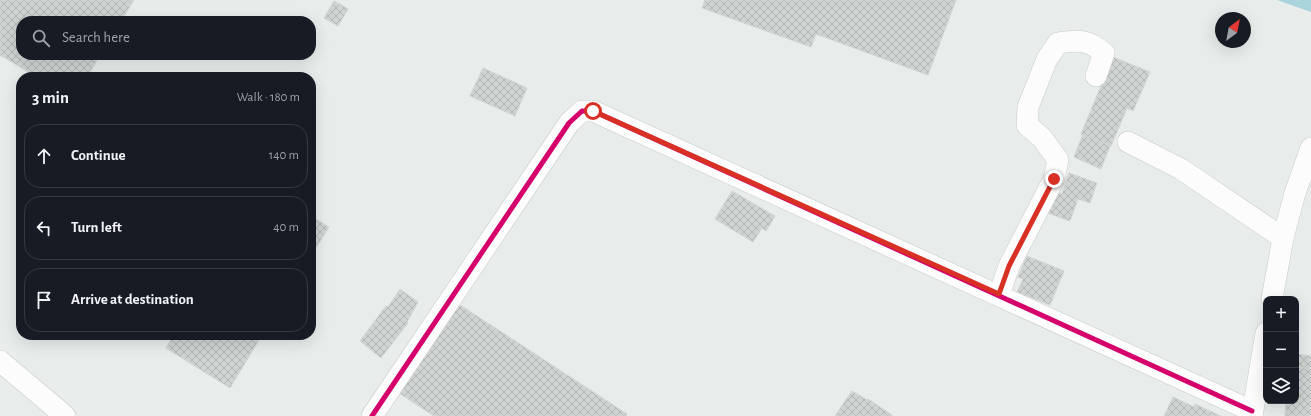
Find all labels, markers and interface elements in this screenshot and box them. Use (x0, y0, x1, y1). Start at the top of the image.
north arrow (1215, 12, 1251, 48)
search box (16, 16, 316, 60)
icon: search (30, 27, 52, 49)
text: Search here (62, 30, 130, 45)
text: 3 min (32, 89, 69, 106)
text: Walk · 180 m (237, 91, 300, 104)
route start (584, 102, 602, 120)
icon: ahead (33, 145, 55, 167)
text: Continue (71, 148, 126, 163)
text: 140 m (269, 149, 299, 162)
route end (1045, 170, 1063, 188)
icon: left (33, 217, 55, 239)
text: Turn left (71, 220, 122, 235)
text: 40 m (273, 221, 299, 234)
icon: arrive (33, 289, 55, 311)
text: Arrive at destination (71, 292, 194, 307)
map controls (1263, 296, 1299, 404)
button: + (1263, 296, 1299, 332)
button: − (1263, 332, 1299, 368)
button: layers (1263, 368, 1299, 404)

